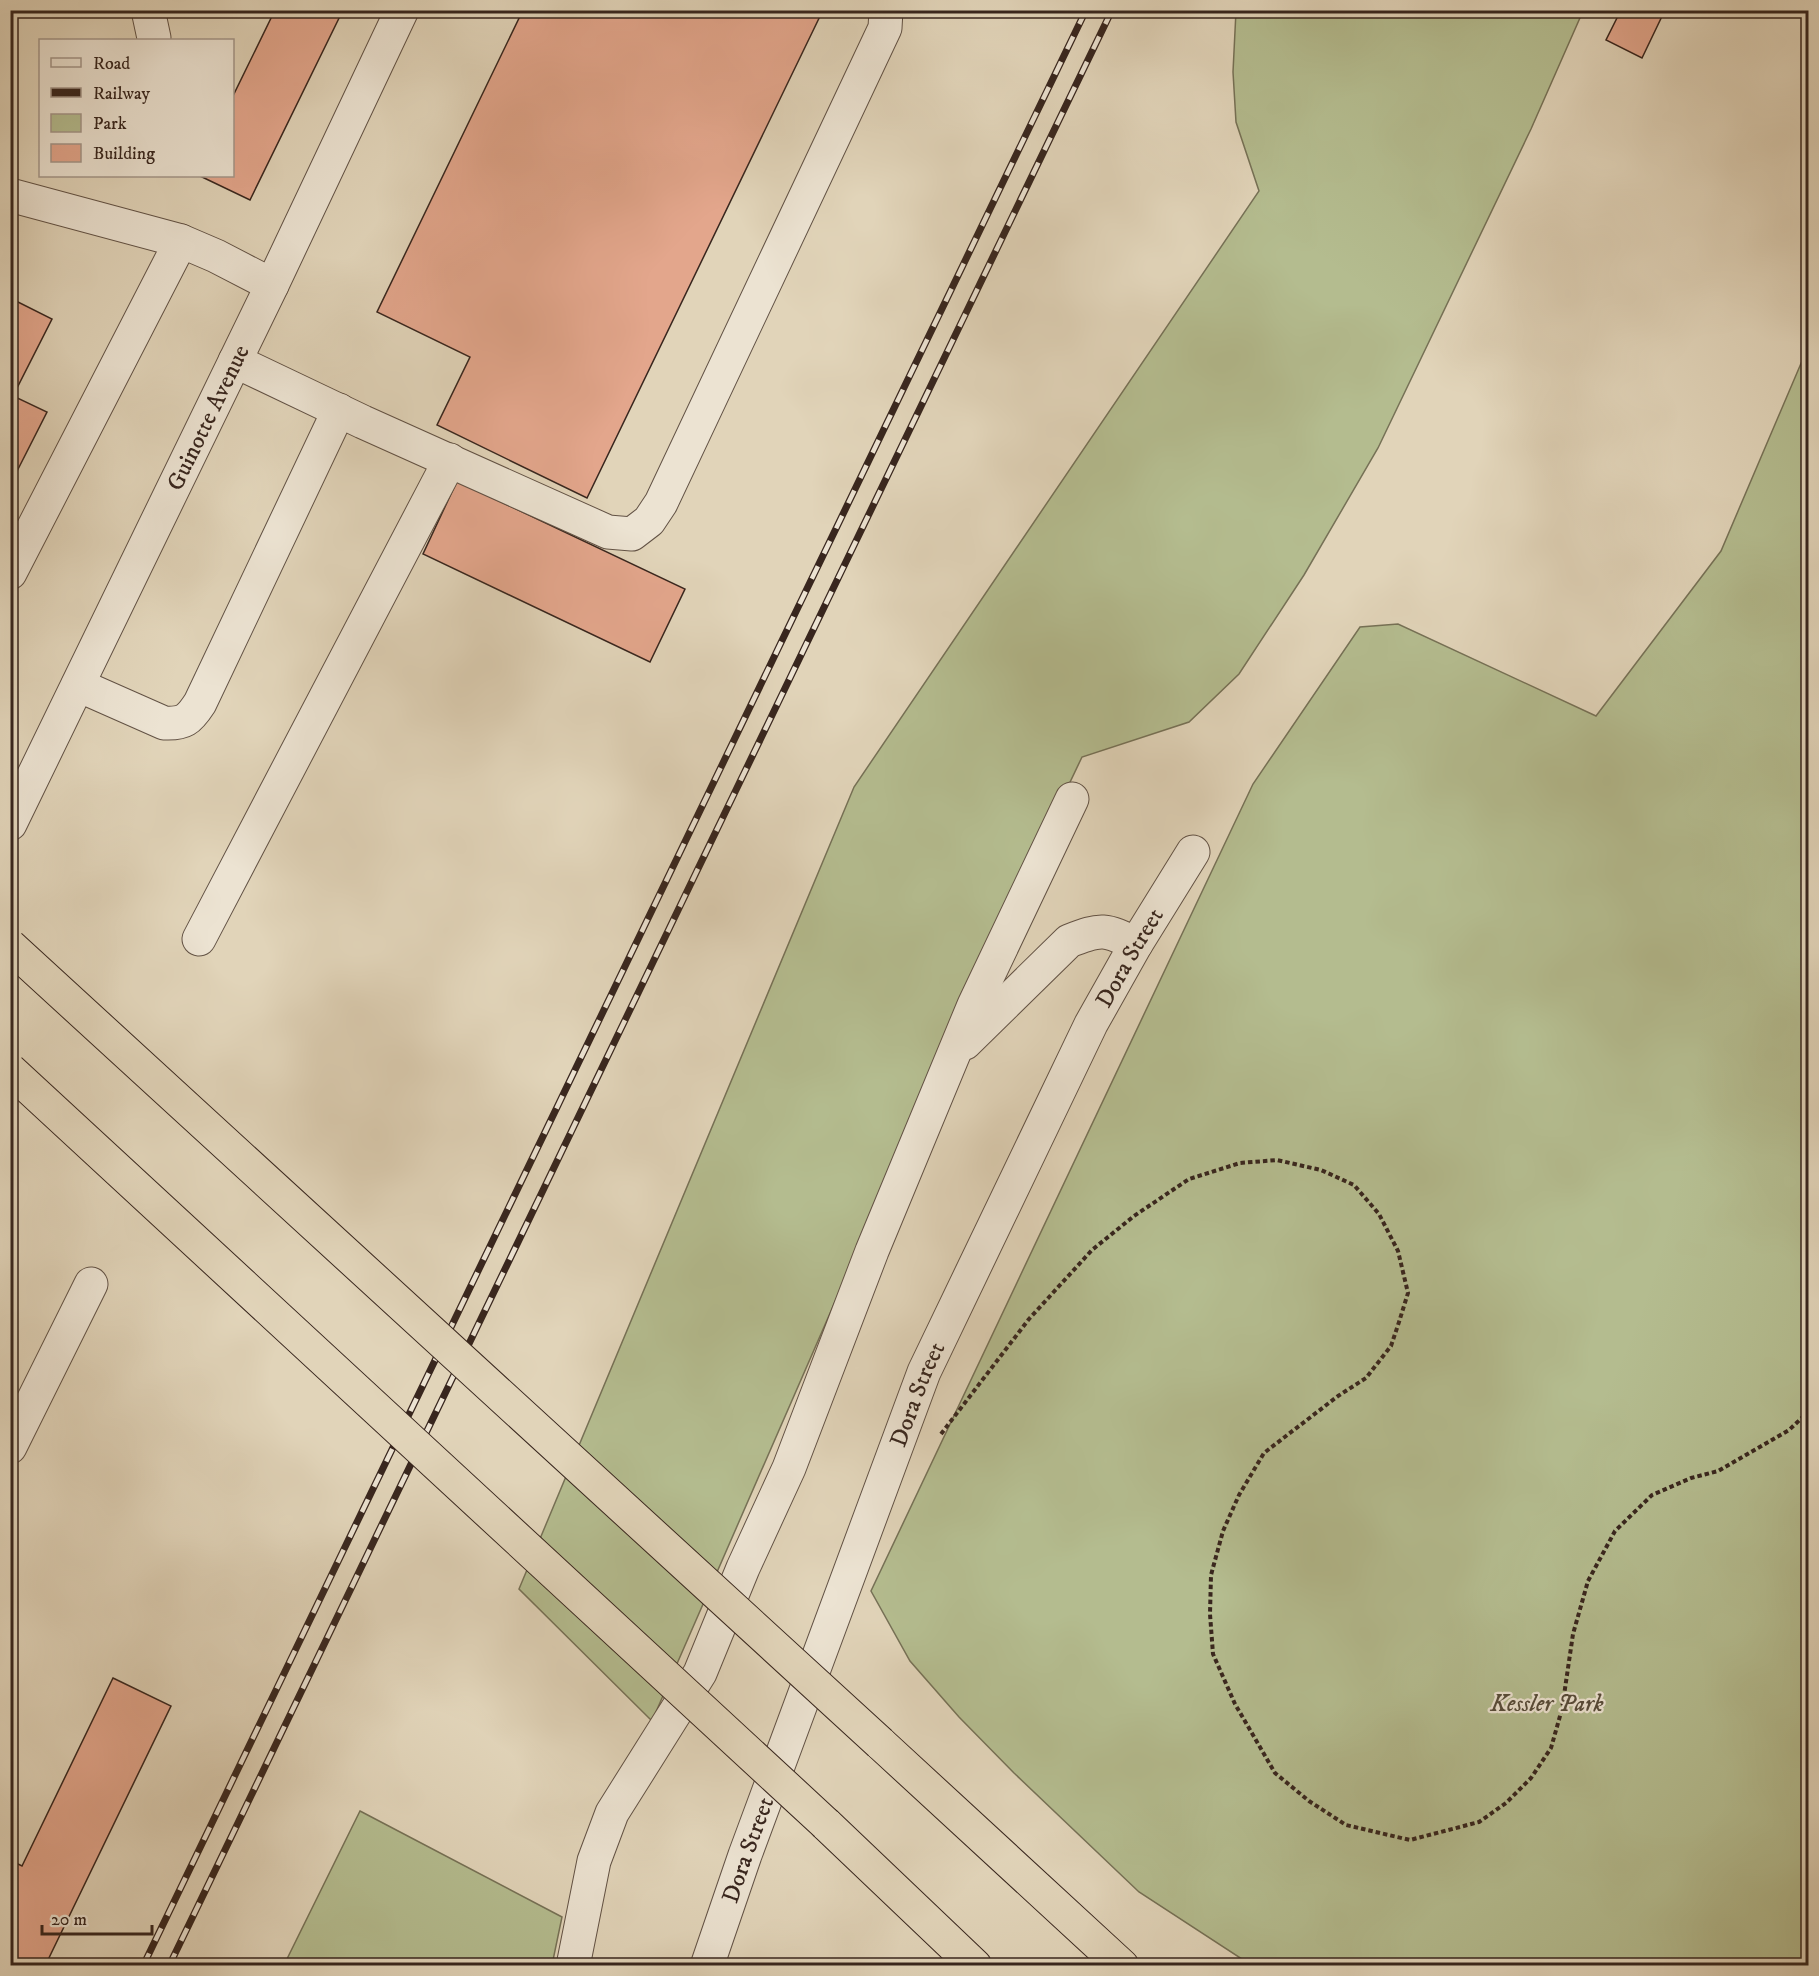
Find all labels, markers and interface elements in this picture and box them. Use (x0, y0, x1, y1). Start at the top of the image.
legend (39, 39, 234, 177)
text: Road (93, 53, 130, 75)
text: Railway (93, 83, 151, 105)
text: Park (93, 113, 127, 135)
text: Building (93, 143, 155, 165)
street label: Guinotte Avenue (160, 340, 257, 496)
street label: Dora Street (1089, 902, 1171, 1013)
street label: Dora Street (884, 1337, 952, 1451)
park label: Kessler Park (1489, 1689, 1604, 1719)
street label: Dora Street (716, 1793, 781, 1907)
scale bar (42, 1898, 152, 1936)
text: 20 m (51, 1909, 87, 1931)

